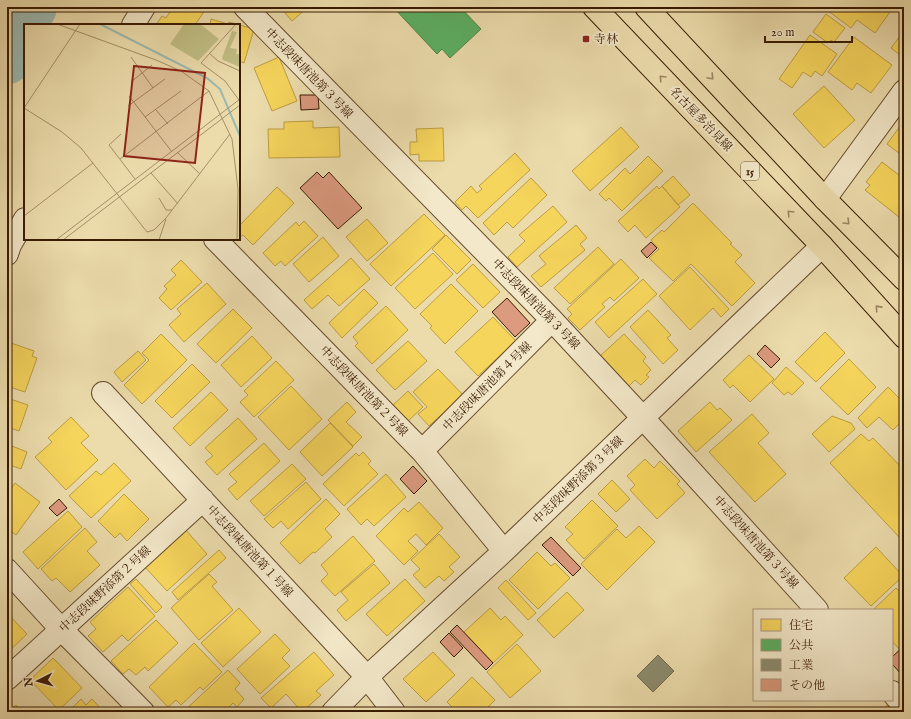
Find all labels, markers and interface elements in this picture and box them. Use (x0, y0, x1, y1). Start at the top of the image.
scale bar (765, 18, 852, 44)
inset map (24, 24, 240, 240)
street label: 中志段味唐池第３号線 (262, 25, 356, 122)
text: 20 m (771, 25, 794, 40)
place label: 寺林 (594, 32, 619, 47)
marker: 寺林 (581, 34, 591, 44)
one-way arrow (706, 72, 713, 79)
one-way arrow (659, 75, 666, 83)
street label: 名古屋多治見線 (666, 84, 735, 155)
road number: 15 (741, 162, 759, 180)
one-way arrow (787, 210, 795, 218)
one-way arrow (842, 217, 850, 225)
street label: 中志段味唐池第３号線 (489, 256, 583, 353)
one-way arrow (875, 305, 883, 313)
street label: 中志段味唐池第４号線 (440, 339, 535, 434)
street label: 中志段味唐池第２号線 (317, 343, 411, 440)
street label: 中志段味野添第３号線 (530, 433, 627, 527)
street label: 中志段味唐池第３号線 (710, 493, 801, 592)
street label: 中志段味唐池第１号線 (203, 502, 296, 600)
street label: 中志段味野添第２号線 (56, 543, 154, 636)
legend (753, 609, 893, 701)
text: 住宅 (789, 618, 813, 633)
text: 公共 (789, 638, 813, 653)
text: 工業 (789, 658, 813, 673)
north arrow (18, 661, 58, 701)
text: N (22, 676, 37, 688)
text: その他 (789, 678, 825, 693)

